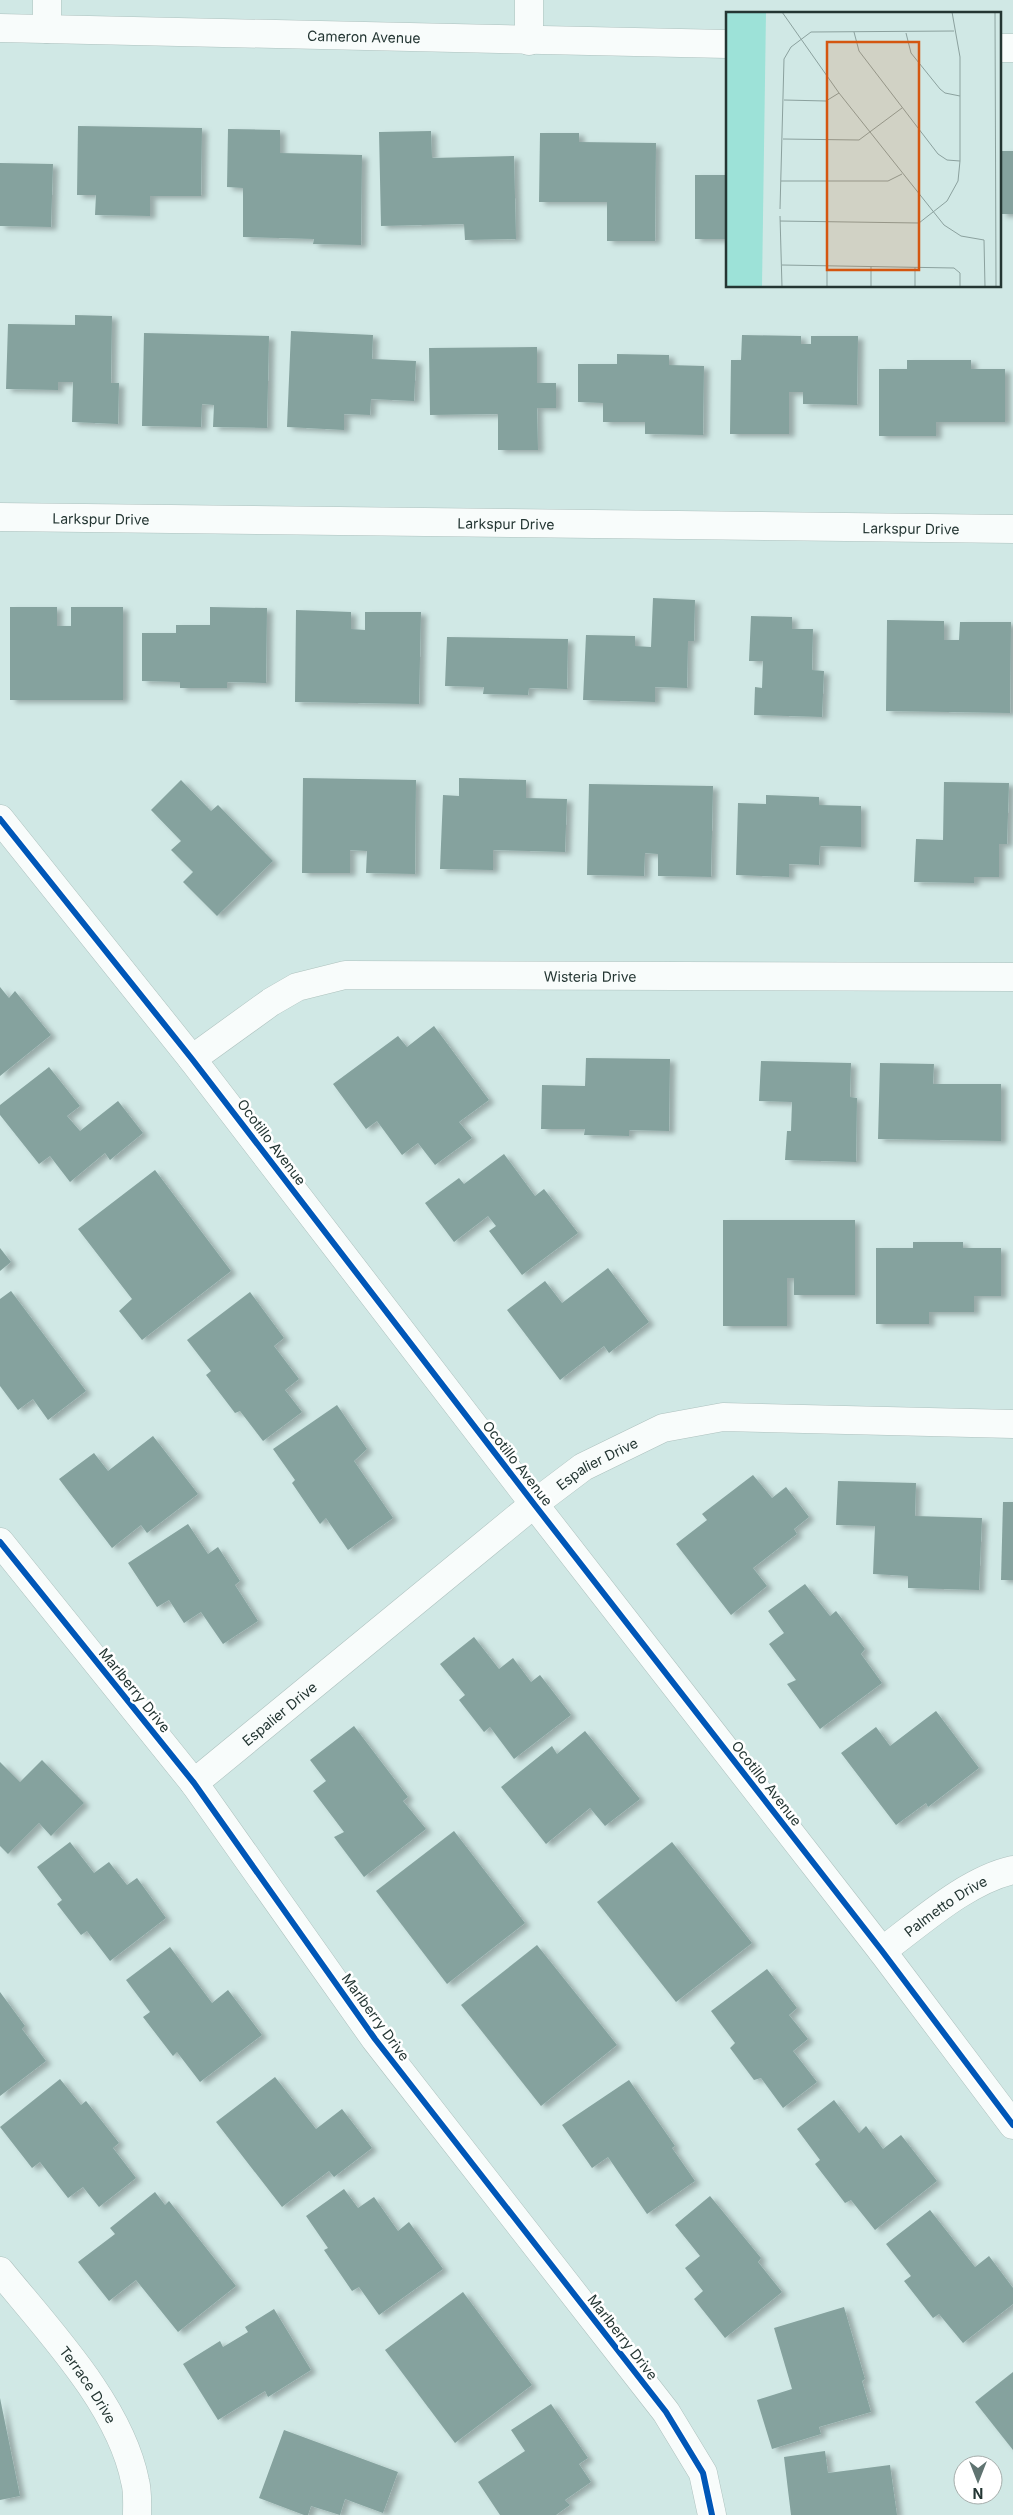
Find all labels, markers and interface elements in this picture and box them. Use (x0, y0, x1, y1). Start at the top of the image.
inset map (726, 12, 1000, 288)
street label: Cameron Avenue (307, 26, 421, 46)
street label: Larkspur Drive (52, 509, 150, 527)
street label: Larkspur Drive (457, 514, 555, 532)
street label: Larkspur Drive (862, 519, 960, 537)
street label: Wisteria Drive (544, 967, 636, 984)
street label: Ocotillo Avenue (234, 1096, 310, 1188)
street label: Ocotillo Avenue (479, 1417, 557, 1509)
street label: Espalier Drive (552, 1433, 640, 1493)
street label: Marlberry Drive (96, 1644, 174, 1736)
street label: Espalier Drive (238, 1678, 320, 1749)
street label: Ocotillo Avenue (728, 1737, 806, 1829)
street label: Palmetto Drive (900, 1872, 989, 1940)
street label: Marlberry Drive (339, 1970, 413, 2064)
street label: Marlberry Drive (584, 2291, 662, 2383)
street label: Terrace Drive (56, 2342, 121, 2426)
north arrow (953, 2455, 1003, 2505)
text: N (973, 2485, 983, 2502)

